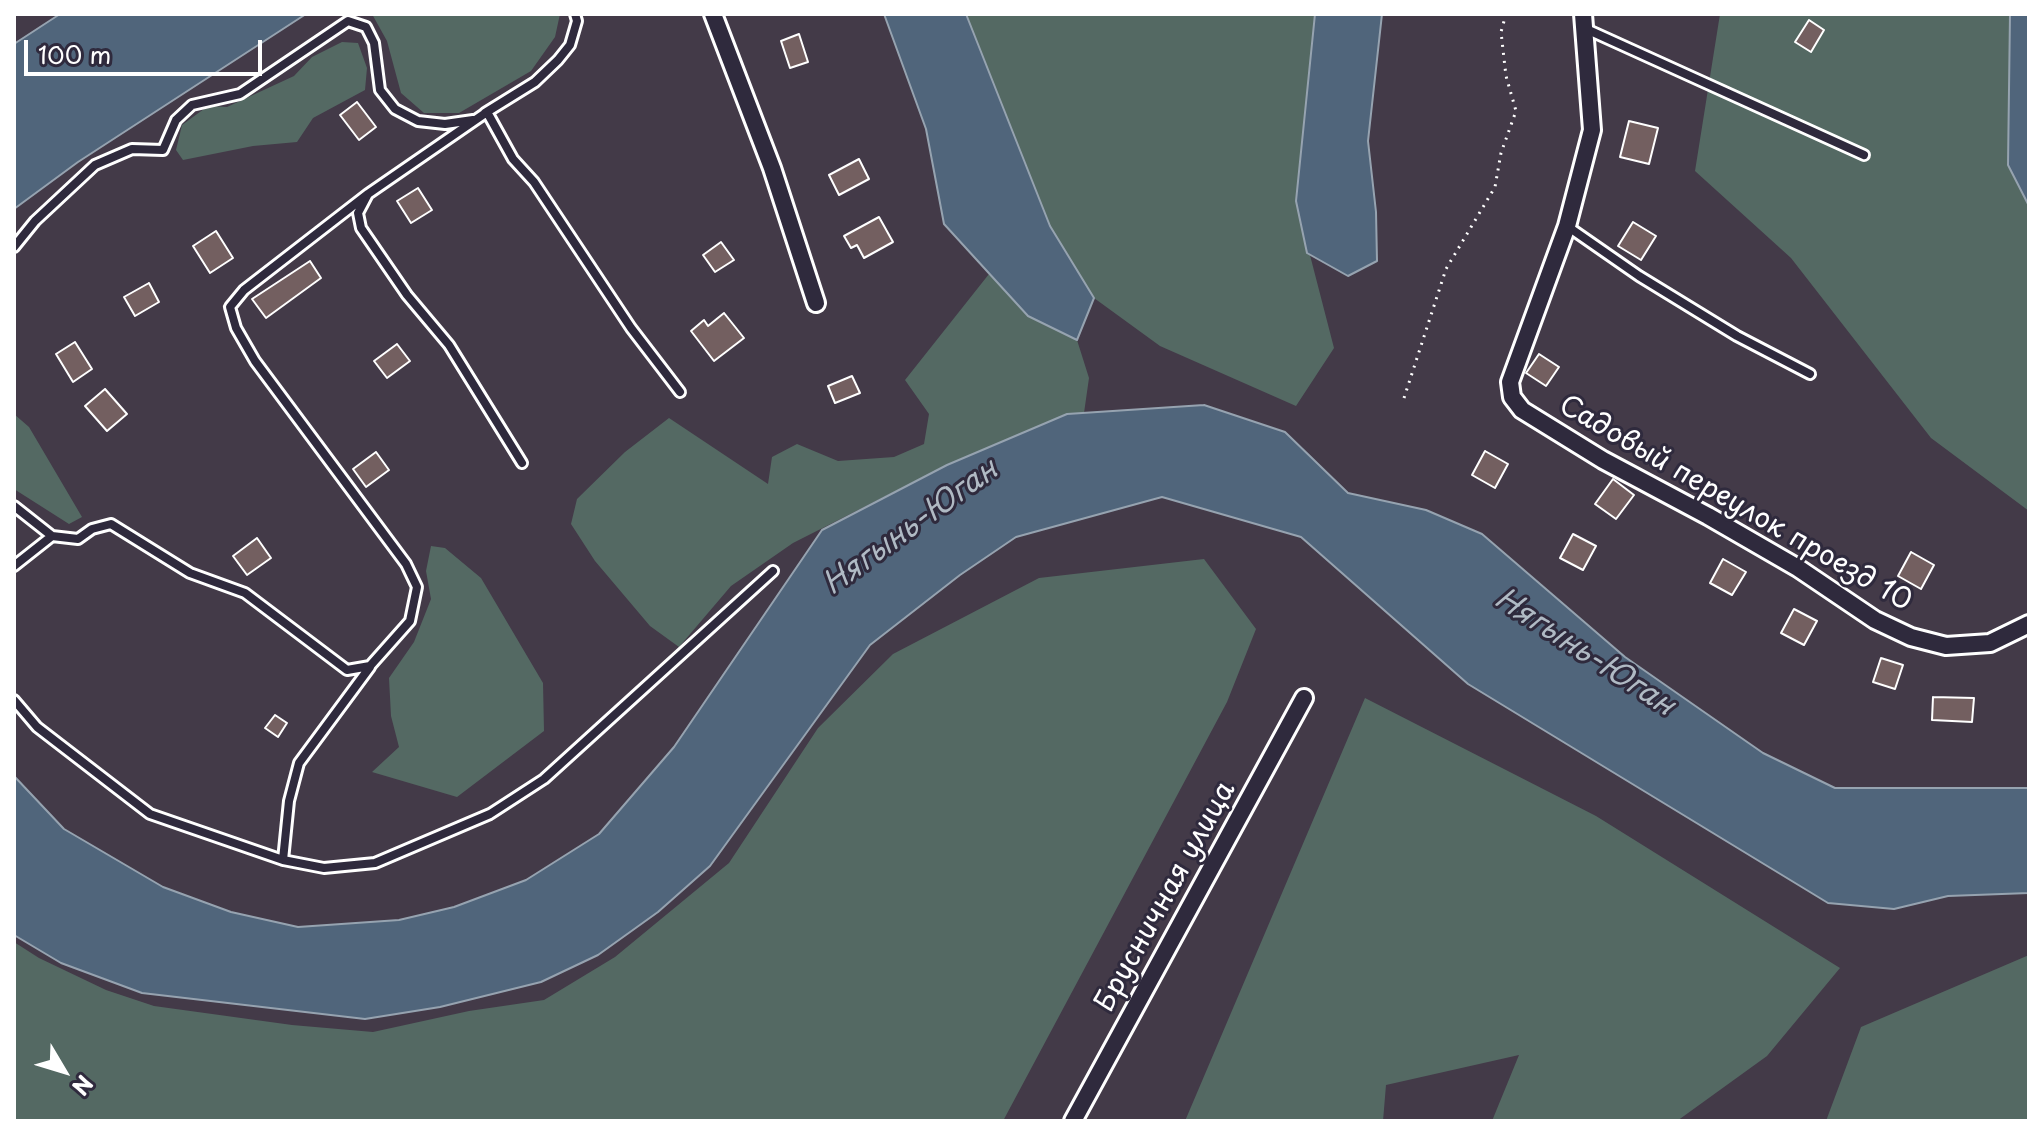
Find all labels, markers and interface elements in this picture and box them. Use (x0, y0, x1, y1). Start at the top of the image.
scale bar (28, 24, 266, 74)
text: 100 m (38, 36, 111, 72)
street label: Садовый переулок проезд 10 (1553, 389, 1917, 619)
water label: Нягынь-Юган (817, 453, 1005, 603)
water label: Нягынь-Юган (1487, 581, 1681, 725)
street label: Брусничная улица (1089, 776, 1243, 1018)
north arrow (24, 1031, 104, 1111)
text: N (65, 1069, 102, 1103)

